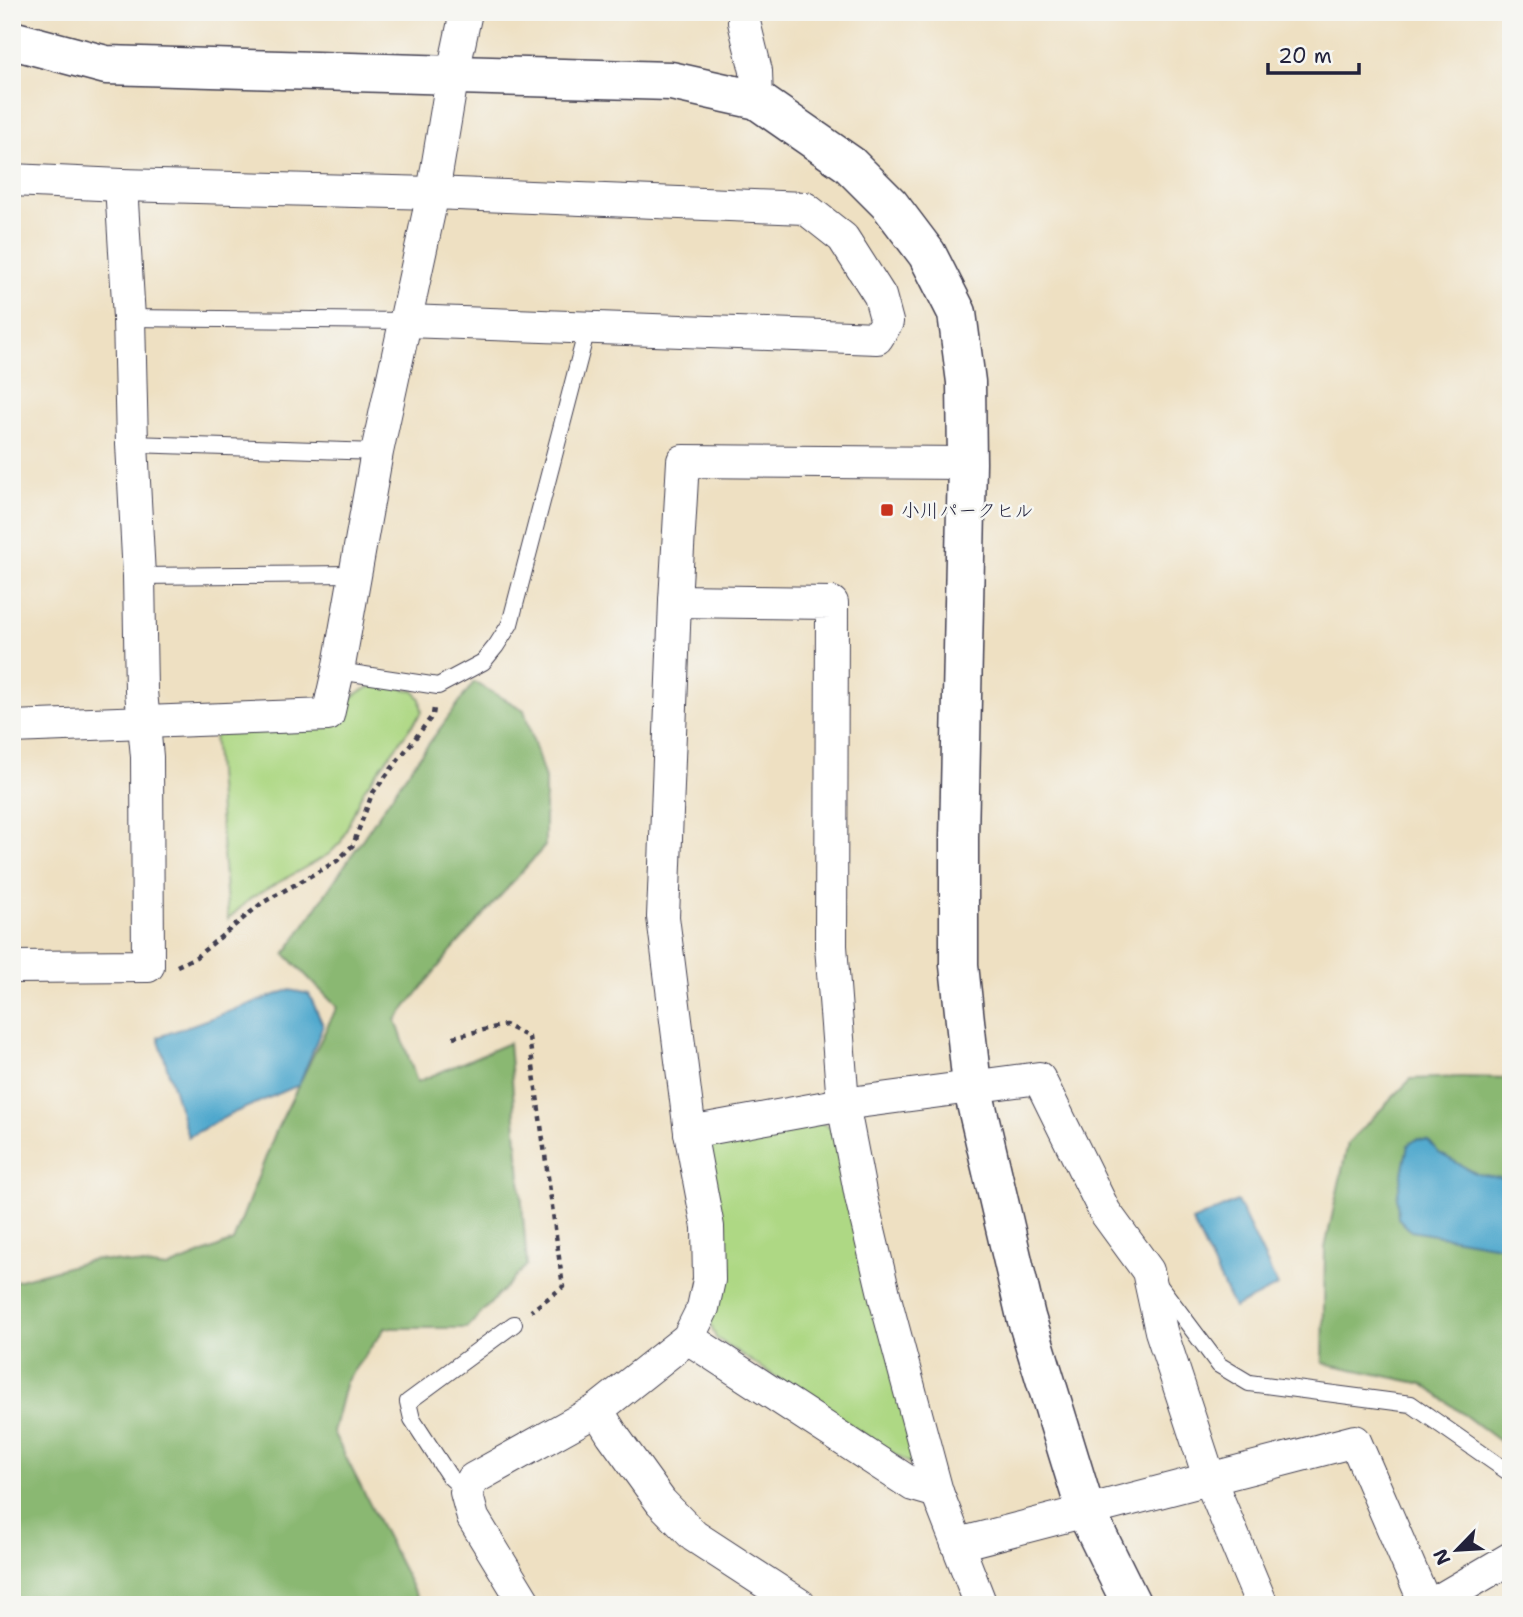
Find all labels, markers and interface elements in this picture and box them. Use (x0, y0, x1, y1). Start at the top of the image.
scale bar (1268, 32, 1358, 76)
text: 20 m (1278, 42, 1332, 70)
place label: 小川パークヒル (901, 498, 1034, 523)
marker: 小川パークヒル (879, 502, 895, 518)
north arrow (1422, 1516, 1492, 1586)
text: N (1428, 1545, 1457, 1569)

